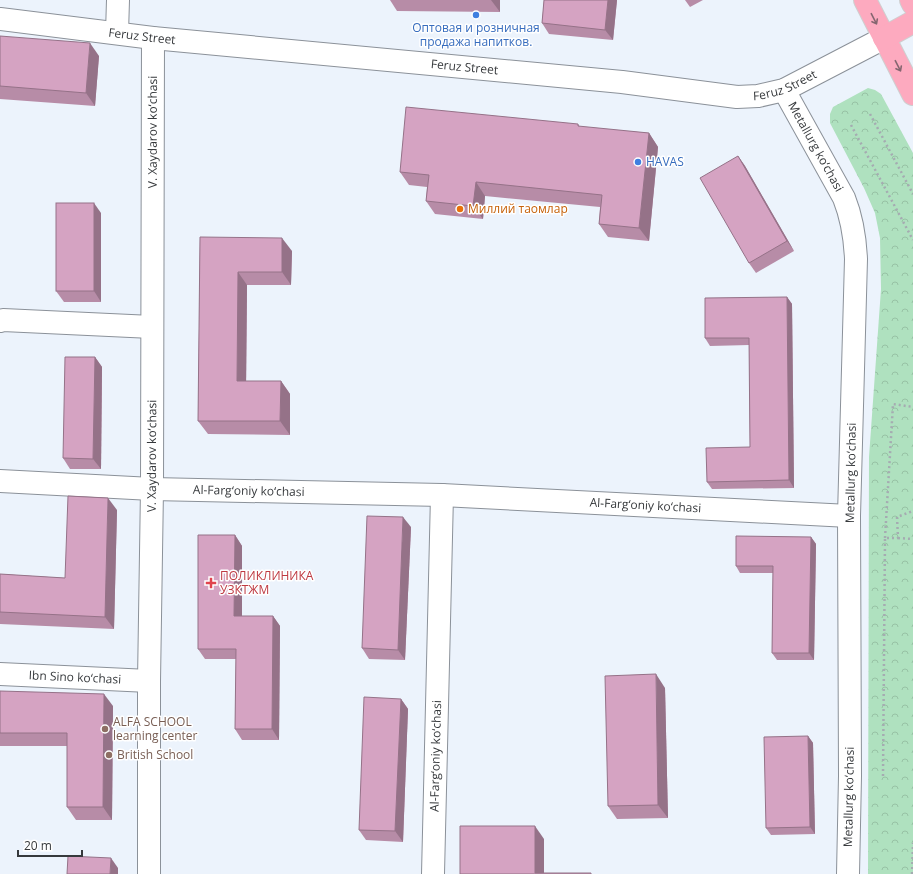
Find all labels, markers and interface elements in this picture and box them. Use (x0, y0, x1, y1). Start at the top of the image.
marker: Оптовая и розничная продажа напитков. (471, 10, 481, 20)
one-way arrow (871, 13, 878, 25)
place label: Оптовая и розничная продажа напитков. (412, 19, 540, 50)
street label: Feruz Street (107, 24, 176, 48)
street label: Feruz Street (430, 55, 499, 78)
one-way arrow (895, 60, 903, 72)
street label: Feruz Street (753, 65, 819, 104)
street label: V. Xaydarov ko‘chasi (144, 76, 161, 188)
street label: Metallurg ko‘chasi (784, 98, 848, 195)
place label: HAVAS (646, 153, 684, 170)
marker: HAVAS (633, 157, 643, 167)
place label: Миллий таомлар (468, 200, 568, 217)
marker: Миллий таомлар (455, 204, 465, 214)
street label: V. Xaydarov ko‘chasi (143, 400, 160, 512)
street label: Metallurg ko‘chasi (841, 423, 860, 523)
street label: Al-Farg‘oniy ko‘chasi (193, 481, 305, 500)
street label: Al-Farg‘oniy ko‘chasi (589, 494, 702, 516)
place label: ПОЛИКЛИНИКА УЗКТЖМ (220, 567, 314, 598)
marker: ПОЛИКЛИНИКА УЗКТЖМ (205, 577, 217, 589)
street label: Ibn Sino ko‘chasi (28, 666, 122, 688)
street label: Al-Farg‘oniy ko‘chasi (425, 700, 445, 812)
place label: ALFA SCHOOL learning center (113, 713, 198, 744)
marker: ALFA SCHOOL learning center (100, 724, 110, 734)
place label: British School (117, 746, 193, 763)
street label: Metallurg ko‘chasi (839, 747, 858, 847)
marker: British School (104, 750, 114, 760)
scale bar (18, 832, 82, 858)
text: 20 m (24, 837, 52, 854)

